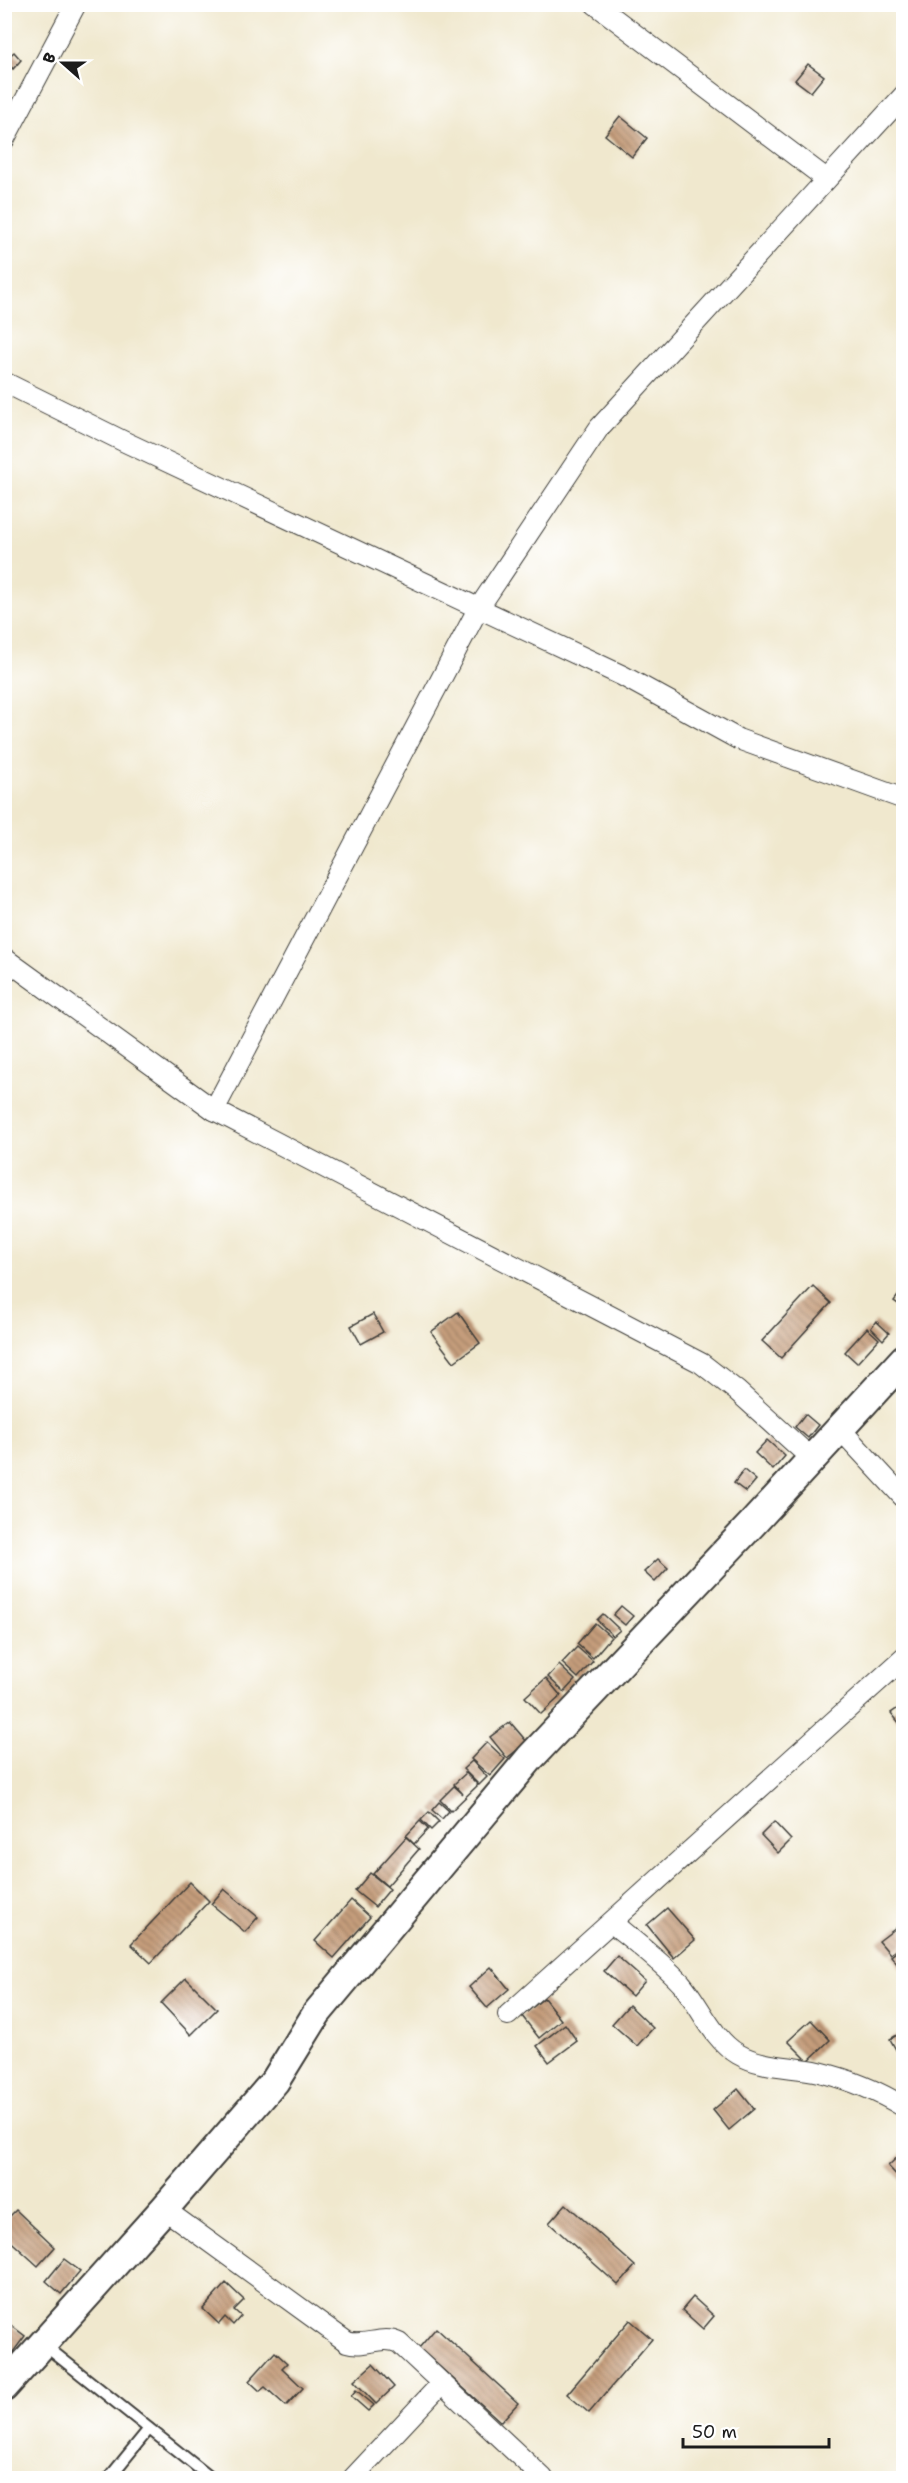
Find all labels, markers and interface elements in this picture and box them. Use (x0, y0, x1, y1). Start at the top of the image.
north arrow (33, 33, 93, 93)
text: B (38, 49, 61, 66)
scale bar (683, 2411, 828, 2449)
text: 50 m (692, 2420, 737, 2444)

